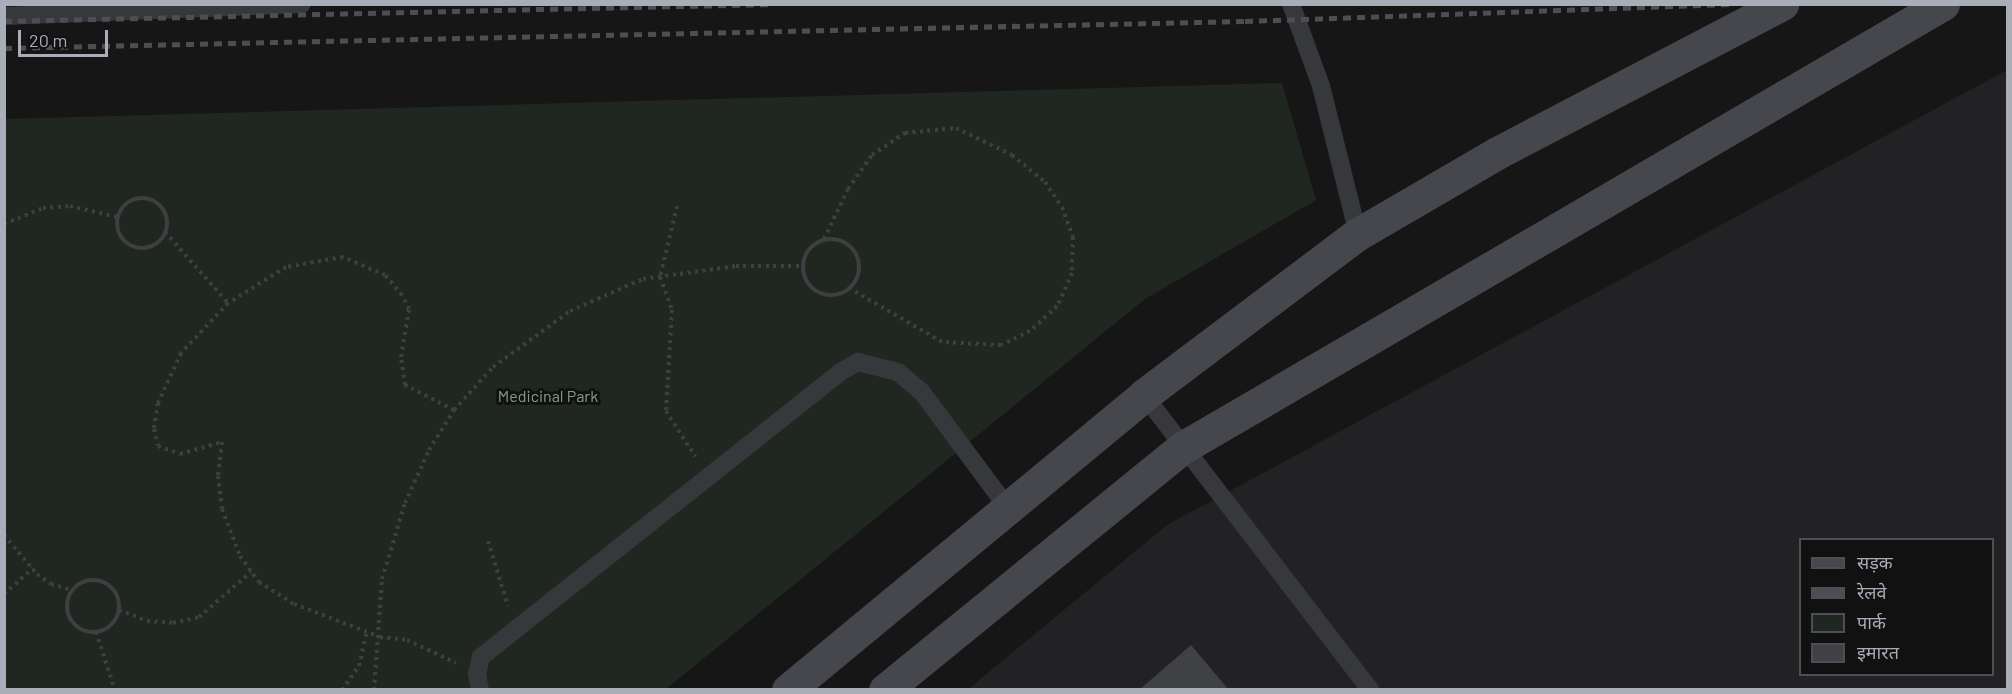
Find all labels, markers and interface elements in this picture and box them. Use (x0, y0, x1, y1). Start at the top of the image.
scale bar (21, 18, 111, 56)
text: 20 m (29, 29, 67, 51)
park label: Medicinal Park (498, 386, 598, 406)
legend (1799, 538, 1994, 676)
text: सड़क (1857, 551, 1893, 573)
text: रेलवे (1857, 581, 1887, 603)
text: पार्क (1857, 611, 1886, 633)
text: इमारत (1857, 641, 1899, 663)

